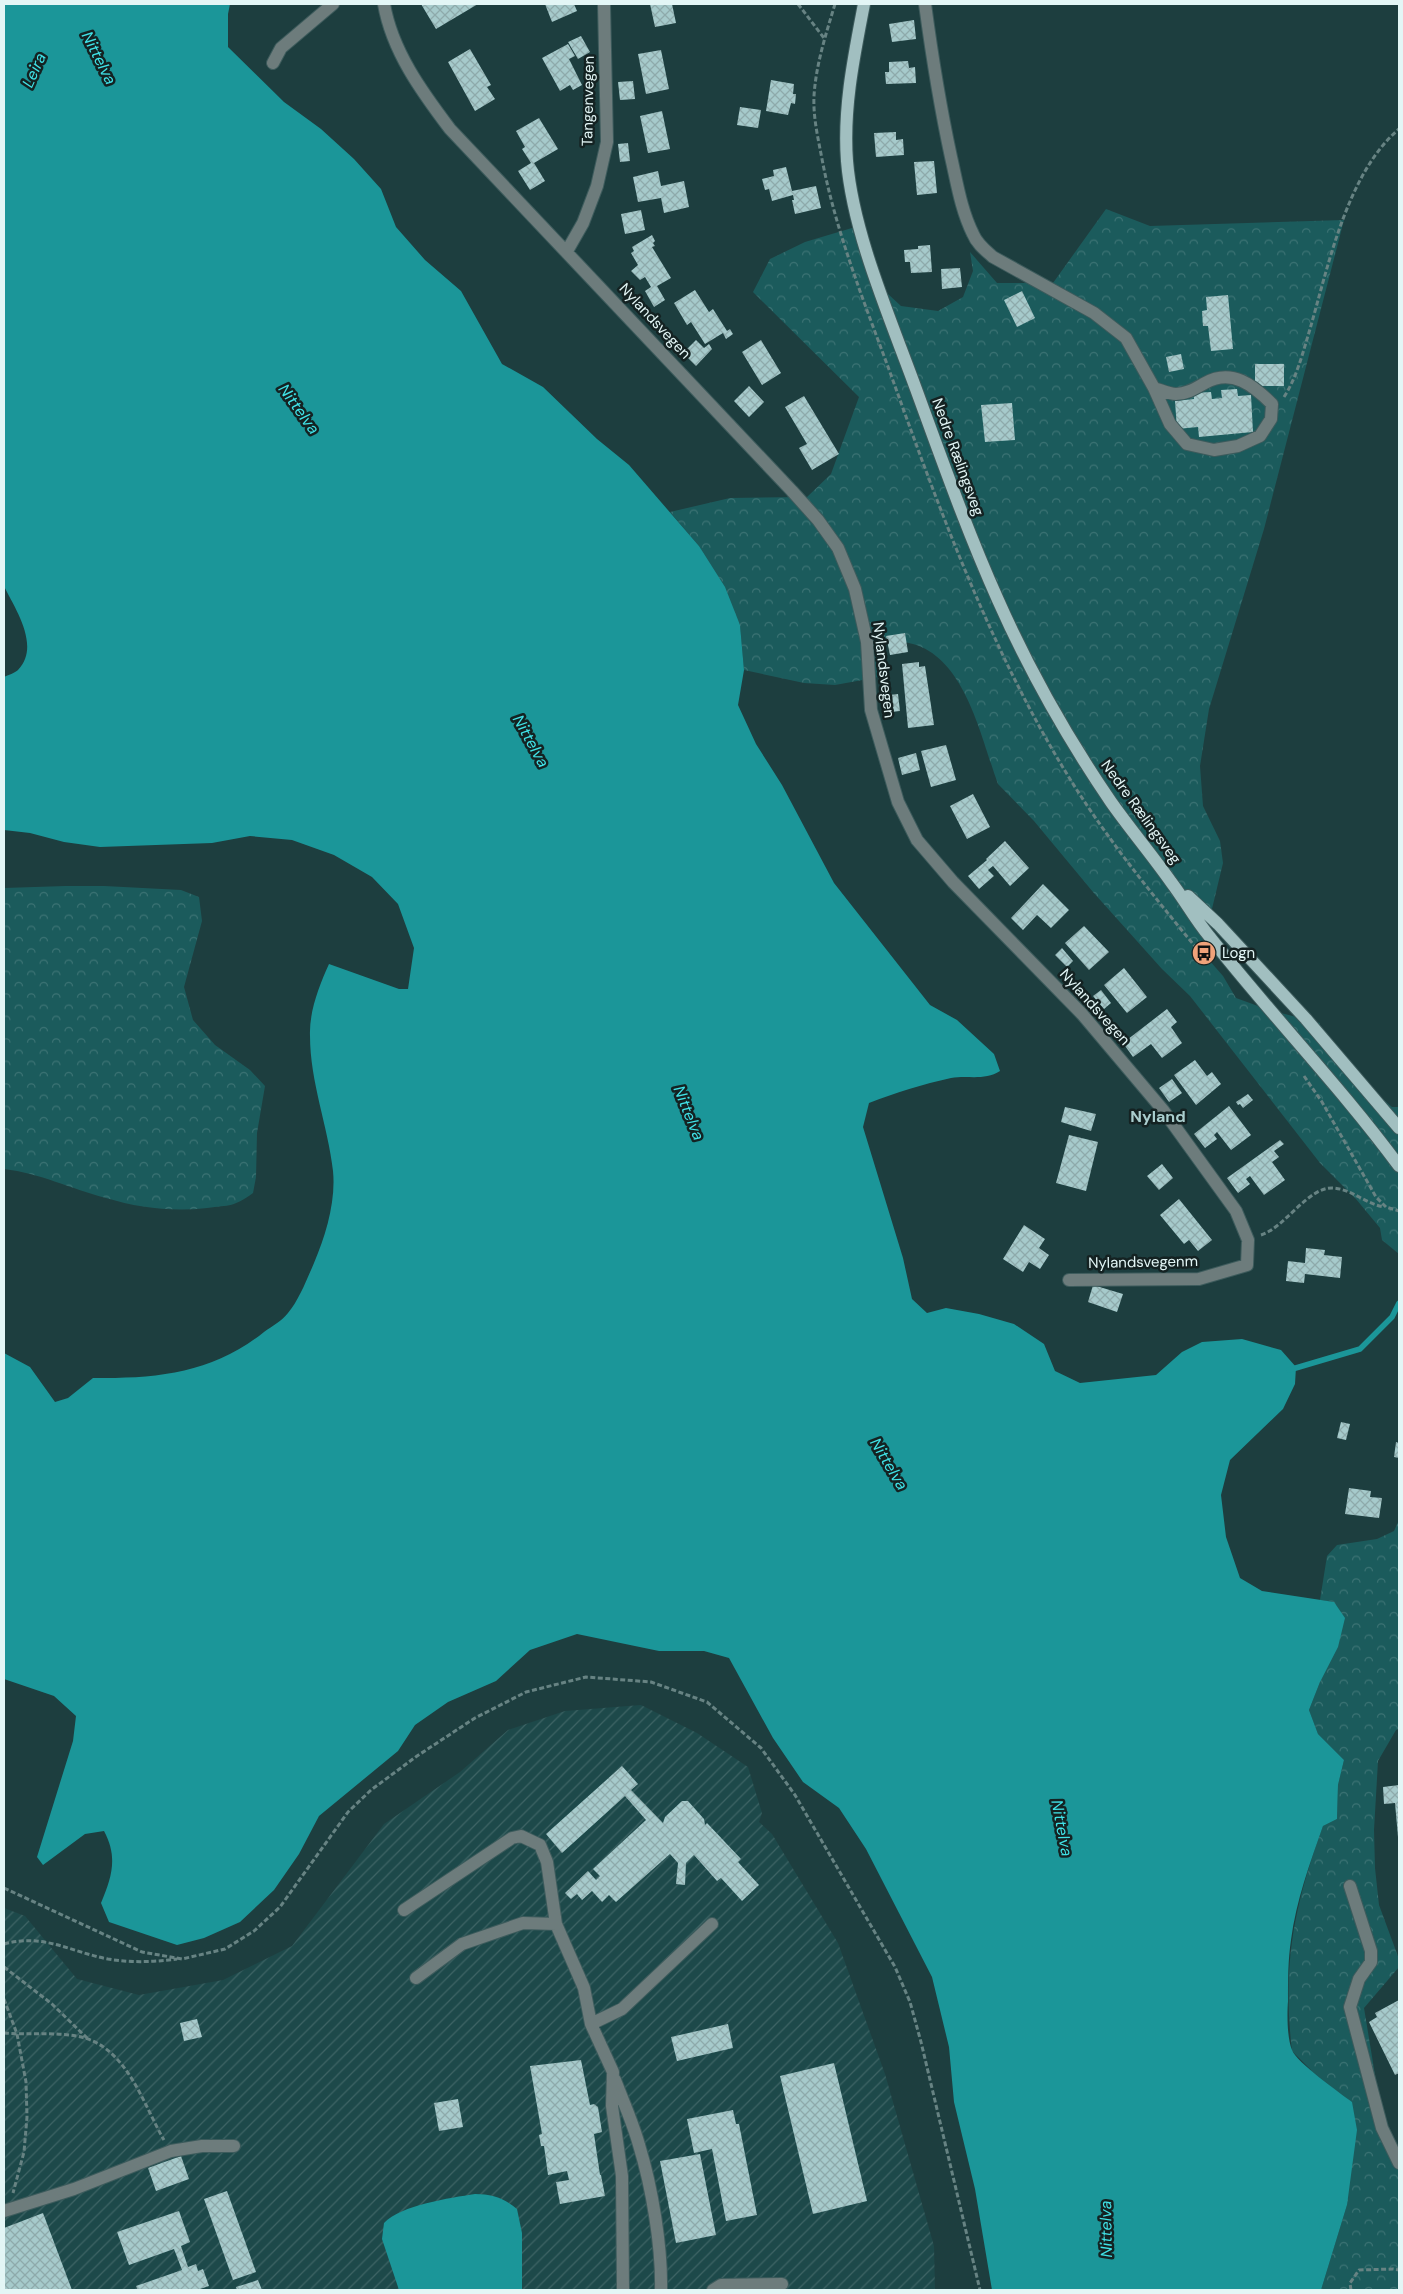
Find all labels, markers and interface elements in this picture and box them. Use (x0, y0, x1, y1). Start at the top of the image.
water label: Nittelva (77, 28, 121, 88)
water label: Leira (17, 49, 51, 91)
street label: Tangenvegen (577, 56, 599, 146)
street label: Nylandsvegen (615, 279, 695, 363)
water label: Nittelva (274, 380, 324, 438)
street label: Nedre Rælingsveg (927, 395, 989, 519)
street label: Nylandsvegen (868, 621, 900, 719)
water label: Nittelva (508, 711, 554, 771)
street label: Nedre Rælingsveg (1096, 756, 1186, 868)
bus stop icon: Logn (1191, 940, 1217, 966)
place label: Logn (1222, 943, 1255, 963)
street label: Nylandsvegen (1055, 964, 1135, 1050)
water label: Nittelva (669, 1083, 710, 1144)
district label: Nyland (1130, 1106, 1186, 1127)
street label: Nylandsvegenm (1088, 1251, 1198, 1273)
water label: Nittelva (865, 1434, 913, 1494)
water label: Nittelva (1046, 1798, 1078, 1858)
water label: Nittelva (1095, 2200, 1117, 2258)

